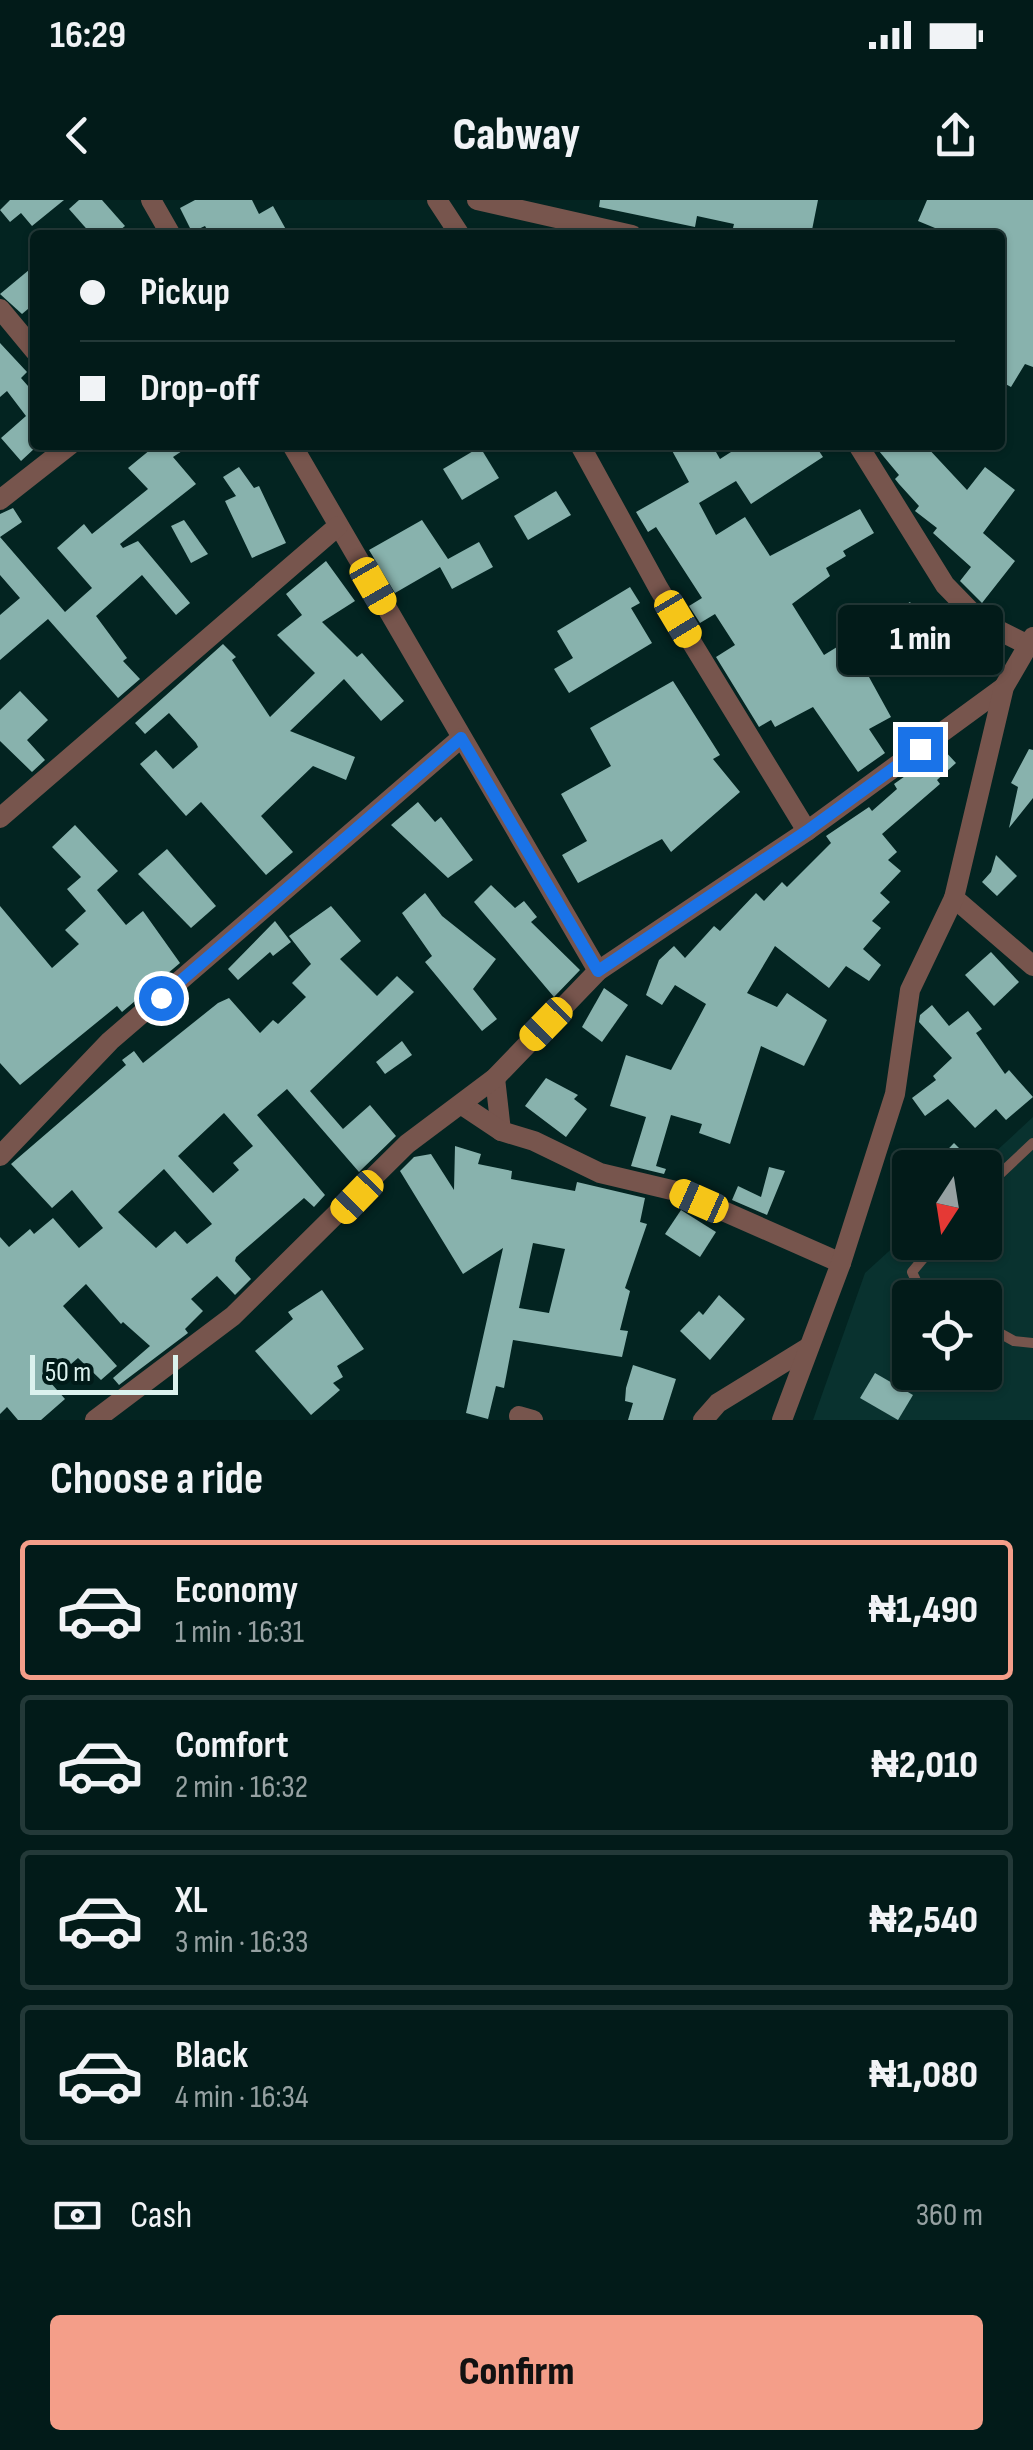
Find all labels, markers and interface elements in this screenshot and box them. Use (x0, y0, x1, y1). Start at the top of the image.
text: 16:29 (50, 13, 126, 58)
icon: back (50, 108, 105, 163)
text: Cabway (453, 108, 580, 163)
icon: share (928, 108, 983, 163)
text: Pickup (140, 270, 230, 315)
text: Drop-off (140, 366, 259, 411)
car (345, 553, 401, 619)
car (650, 586, 706, 652)
callout: 1 min (838, 604, 1002, 674)
text: 1 min (890, 620, 951, 659)
route end (898, 727, 943, 772)
route start (139, 976, 184, 1021)
car (514, 992, 578, 1056)
north arrow (892, 1150, 1002, 1260)
map controls (892, 1150, 1002, 1390)
car (325, 1165, 389, 1229)
car (665, 1175, 733, 1227)
button: locate (892, 1280, 1002, 1390)
scale bar (30, 1350, 178, 1394)
text: 50 m (45, 1356, 91, 1389)
text: Choose a ride (50, 1452, 263, 1507)
icon: car (55, 1565, 145, 1655)
text: Economy (175, 1568, 298, 1613)
text: ₦1,490 (868, 1588, 978, 1633)
text: 1 min · 16:31 (175, 1613, 304, 1652)
icon: car (55, 1720, 145, 1810)
text: Comfort (175, 1723, 289, 1768)
text: ₦2,010 (871, 1743, 978, 1788)
text: 2 min · 16:32 (175, 1768, 308, 1807)
icon: car (55, 1875, 145, 1965)
text: XL (175, 1878, 208, 1923)
text: ₦2,540 (869, 1898, 978, 1943)
text: 3 min · 16:33 (175, 1923, 308, 1962)
icon: car (55, 2030, 145, 2120)
text: Black (175, 2033, 248, 2078)
text: ₦1,080 (869, 2053, 978, 2098)
text: 4 min · 16:34 (175, 2078, 308, 2117)
icon: cash (50, 2188, 105, 2243)
text: Cash (130, 2193, 192, 2238)
text: 360 m (916, 2196, 983, 2235)
button: Confirm (50, 2315, 983, 2430)

